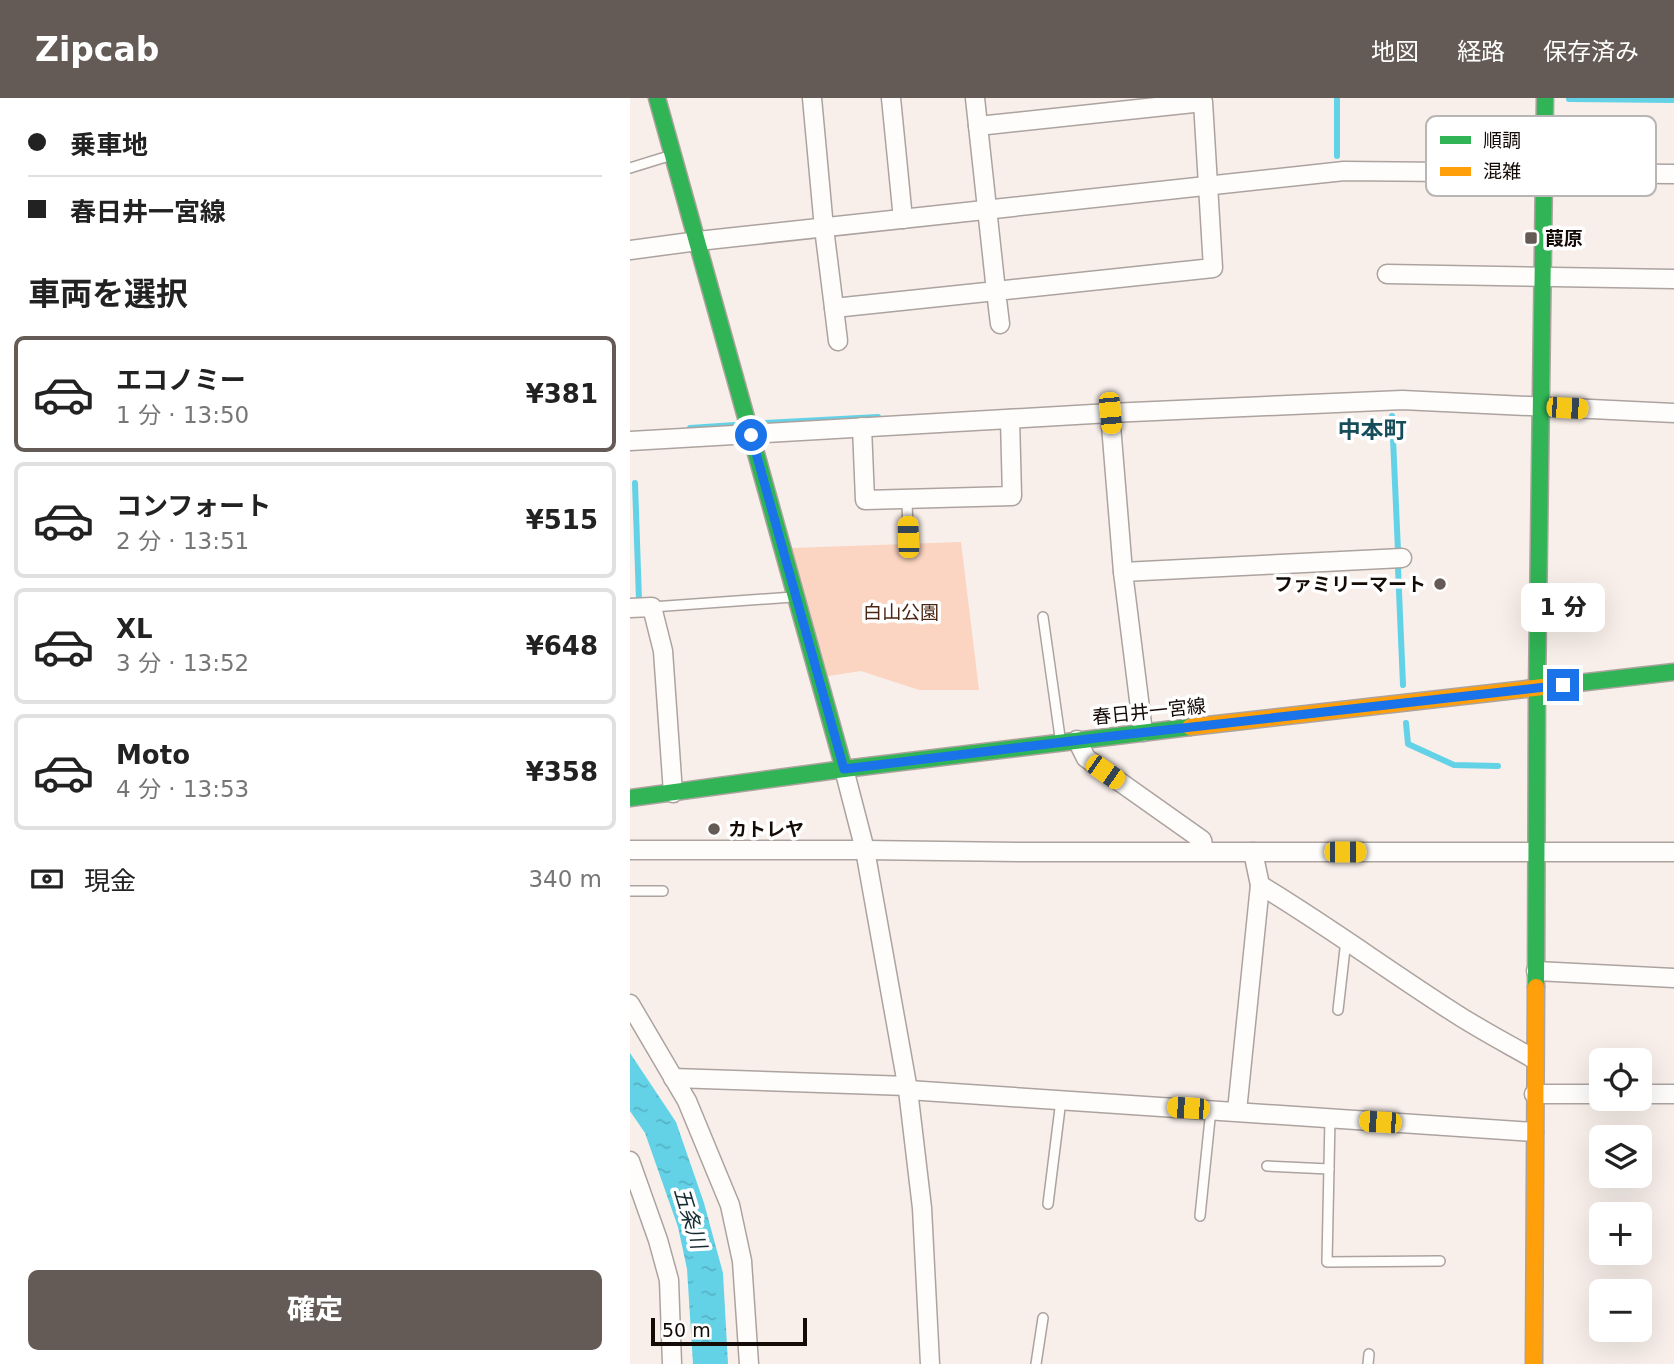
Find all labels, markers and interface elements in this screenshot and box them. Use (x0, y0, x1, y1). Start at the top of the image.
text: Zipcab (35, 30, 159, 69)
text: 地図 (1371, 38, 1419, 66)
text: 経路 (1457, 38, 1505, 66)
text: 保存済み (1543, 38, 1639, 66)
legend (1426, 116, 1656, 196)
text: 順調 (1483, 129, 1521, 151)
text: 乗車地 (70, 130, 148, 160)
text: 混雑 (1483, 160, 1521, 182)
text: 春日井一宮線 (70, 197, 226, 227)
place label: 葭原 (1545, 227, 1583, 249)
marker: 葭原 (1523, 230, 1539, 246)
text: 車両を選択 (28, 275, 188, 313)
icon: car (32, 363, 95, 426)
text: エコノミー (116, 365, 246, 395)
text: ¥381 (526, 379, 598, 409)
car (1098, 391, 1123, 435)
car (1546, 396, 1589, 420)
text: 1 分 · 13:50 (116, 402, 249, 428)
district label: 中本町 (1338, 417, 1407, 443)
route start (735, 419, 767, 451)
icon: car (32, 489, 95, 552)
text: コンフォート (116, 491, 271, 521)
text: ¥515 (526, 505, 598, 535)
car (897, 516, 920, 558)
text: 2 分 · 13:51 (116, 528, 249, 554)
place label: ファミリーマート (1274, 573, 1426, 595)
marker: ファミリーマート (1432, 576, 1448, 592)
callout: 1 分 (1521, 584, 1605, 632)
text: 1 分 (1539, 594, 1587, 620)
park label: 白山公園 (863, 601, 939, 623)
text: XL (116, 614, 153, 644)
icon: car (32, 615, 95, 678)
text: ¥648 (526, 631, 598, 661)
text: 3 分 · 13:52 (116, 650, 249, 676)
route end (1547, 669, 1579, 701)
street label: 春日井一宮線 (1091, 694, 1207, 728)
text: Moto (116, 740, 190, 770)
icon: car (32, 741, 95, 804)
car (1082, 751, 1129, 793)
text: ¥358 (526, 757, 598, 787)
text: 4 分 · 13:53 (116, 776, 249, 802)
place label: カトレヤ (728, 818, 804, 840)
marker: カトレヤ (706, 821, 722, 837)
car (1325, 842, 1367, 863)
icon: cash (28, 860, 66, 898)
text: 現金 (84, 866, 136, 896)
text: 340 m (528, 866, 602, 892)
map controls (1589, 1048, 1652, 1342)
button: locate (1589, 1048, 1652, 1111)
car (1167, 1096, 1210, 1120)
car (1359, 1110, 1402, 1134)
button: layers (1589, 1125, 1652, 1188)
water label: 五条川 (669, 1184, 711, 1254)
button: + (1589, 1202, 1652, 1265)
button: 確定 (28, 1270, 602, 1350)
button: − (1589, 1279, 1652, 1342)
scale bar (651, 1315, 807, 1347)
text: 50 m (662, 1319, 711, 1341)

